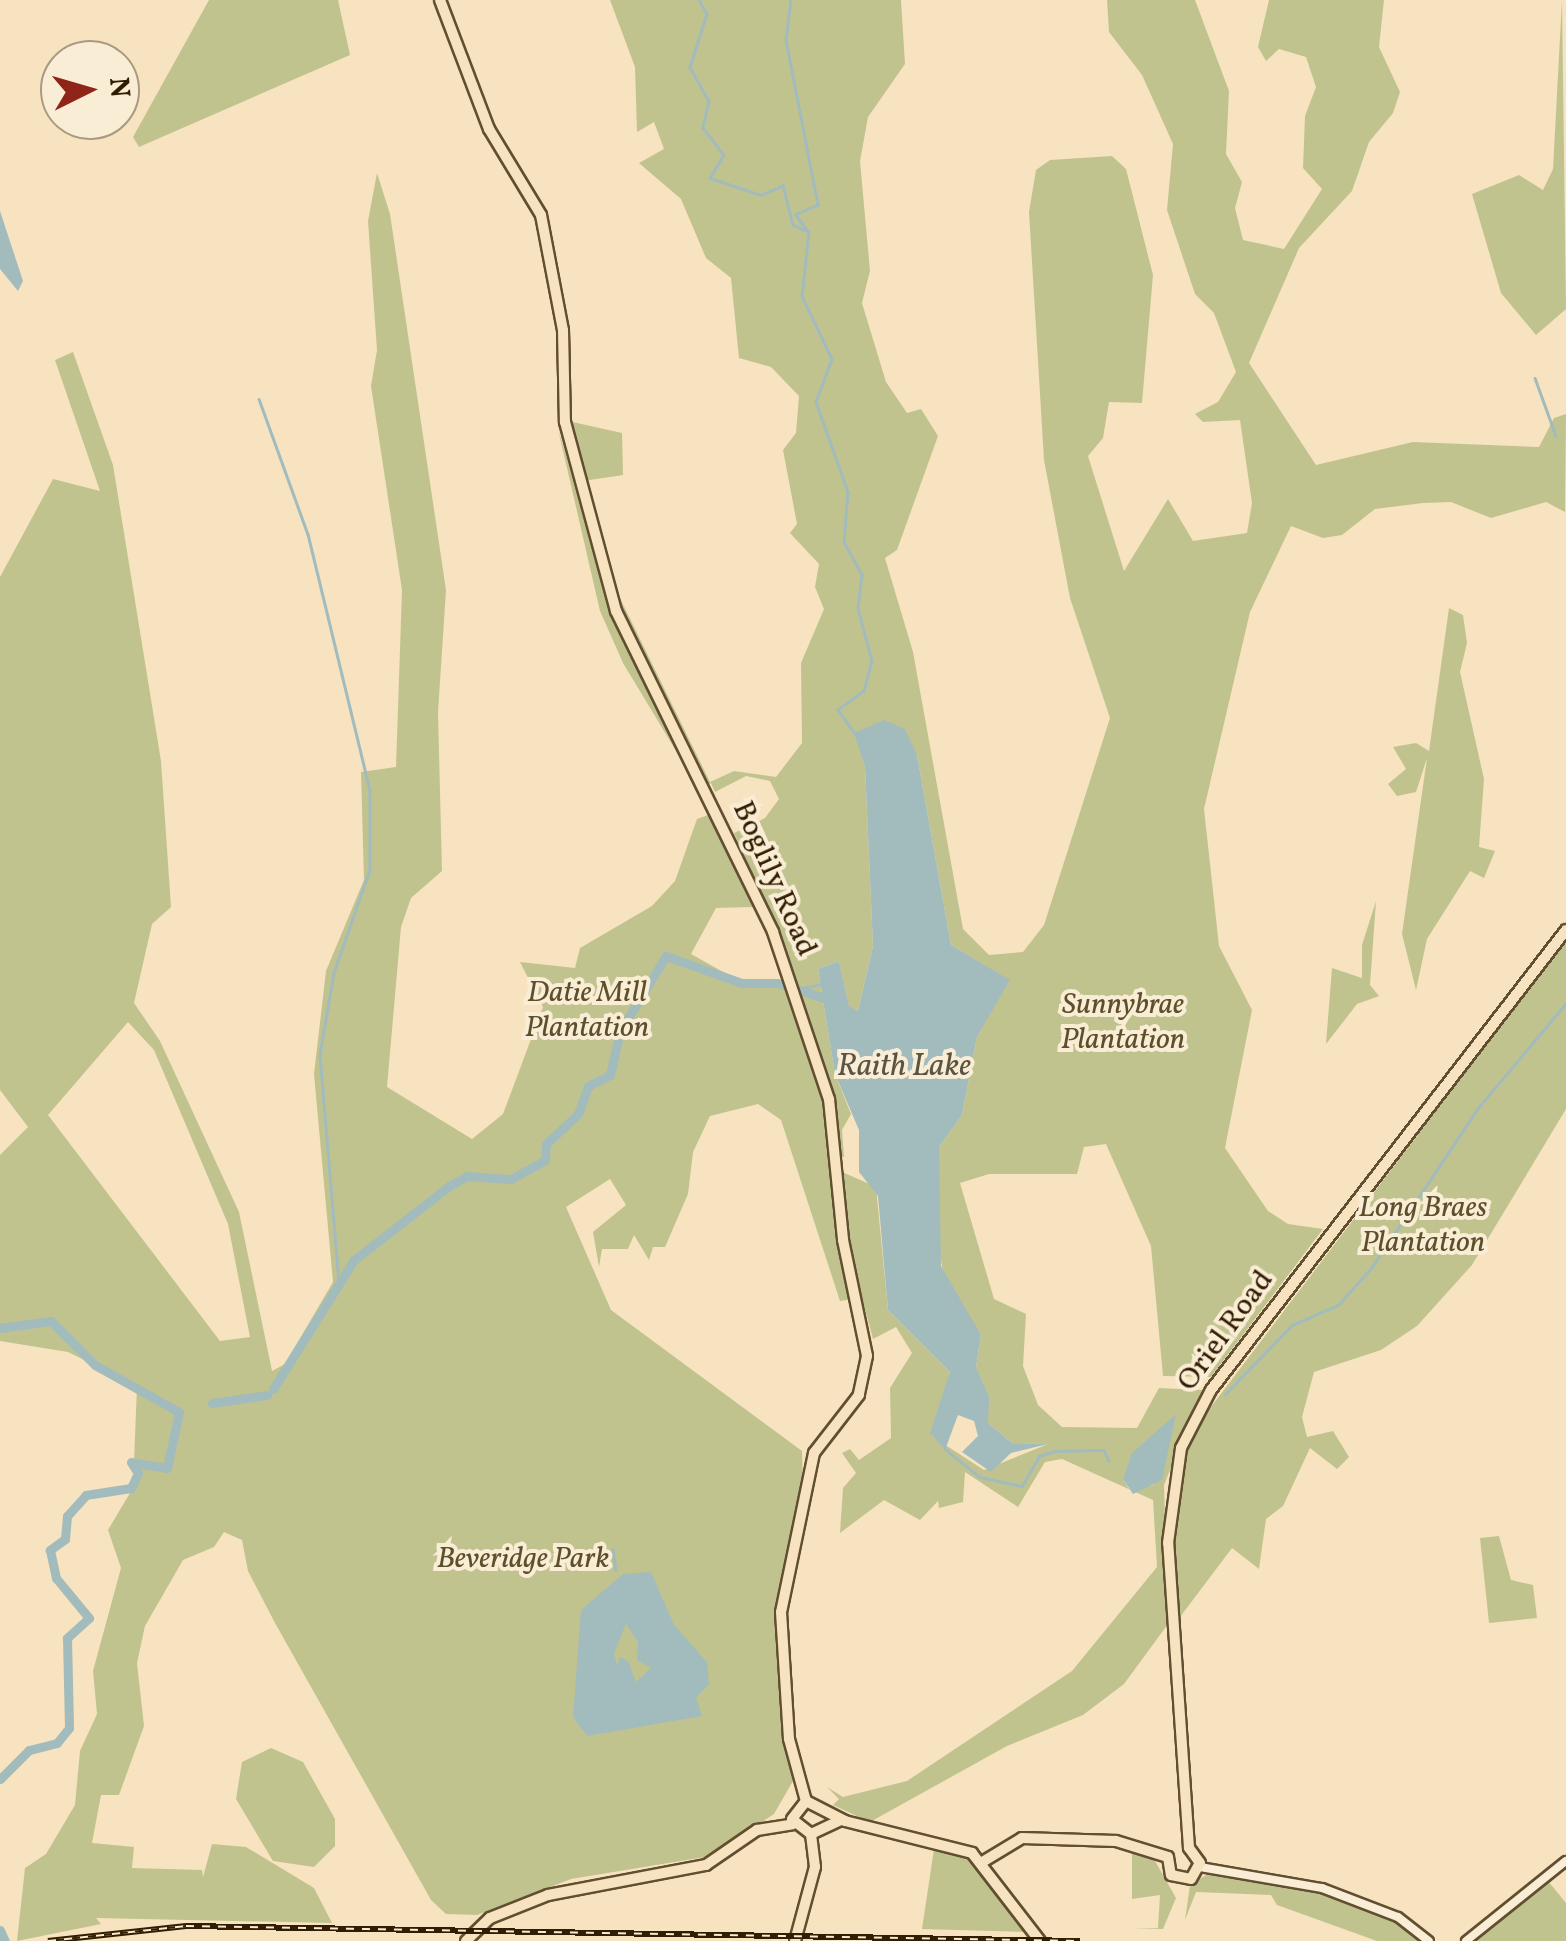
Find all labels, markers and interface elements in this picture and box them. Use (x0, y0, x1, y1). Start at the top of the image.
north arrow (40, 40, 140, 140)
text: N (98, 76, 139, 99)
street label: Boglily Road (724, 795, 824, 963)
park label: Datie Mill Plantation (525, 975, 649, 1046)
park label: Sunnybrae Plantation (1061, 987, 1185, 1058)
water label: Raith Lake (837, 1048, 971, 1086)
park label: Long Braes Plantation (1359, 1190, 1487, 1260)
street label: Oriel Road (1170, 1264, 1282, 1398)
park label: Beveridge Park (437, 1541, 609, 1577)

